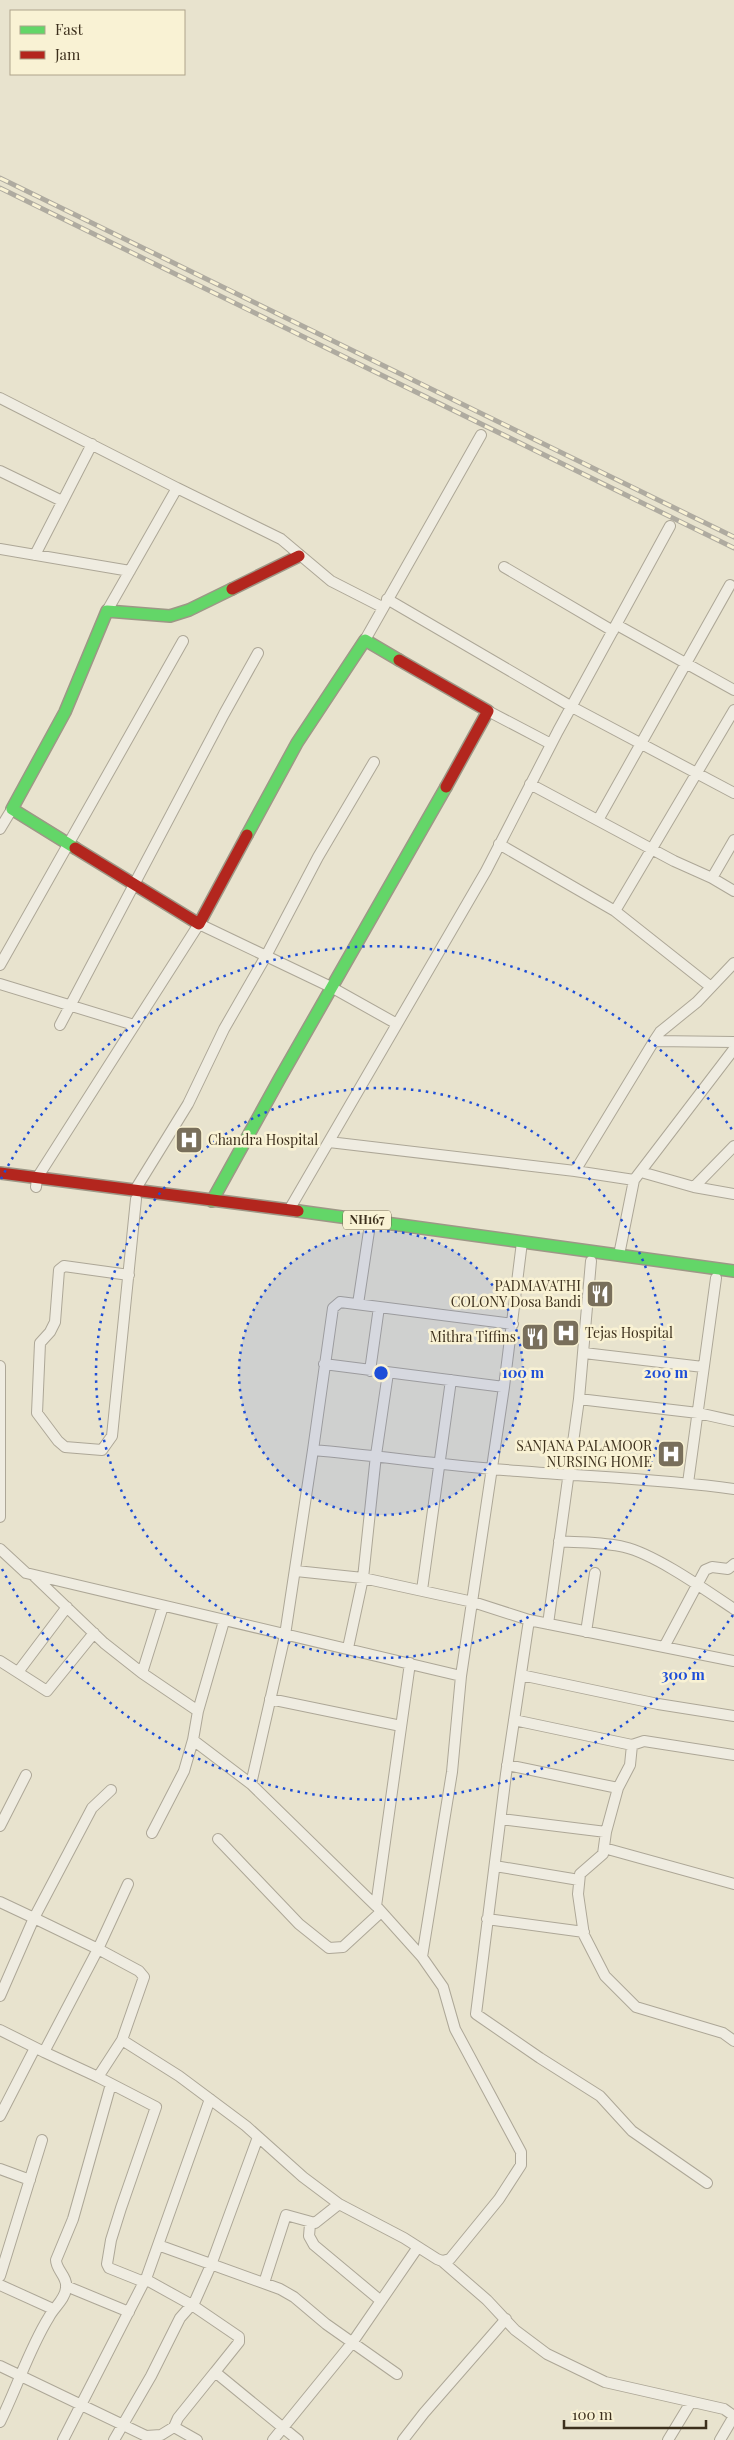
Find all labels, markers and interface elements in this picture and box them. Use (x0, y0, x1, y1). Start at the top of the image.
legend (10, 10, 185, 75)
text: Fast (55, 19, 84, 39)
text: Jam (54, 44, 81, 64)
hospital icon: Chandra Hospital (174, 1125, 204, 1155)
place label: Chandra Hospital (208, 1130, 318, 1149)
road number: NH167 (343, 1210, 391, 1230)
place label: PADMAVATHI COLONY Dosa Bandi (451, 1276, 581, 1311)
restaurant icon: PADMAVATHI COLONY Dosa Bandi (585, 1279, 615, 1309)
hospital icon: Tejas Hospital (551, 1318, 581, 1348)
restaurant icon: Mithra Tiffins (520, 1322, 550, 1352)
place label: Tejas Hospital (585, 1323, 673, 1342)
place label: Mithra Tiffins (430, 1327, 516, 1346)
text: 100 m (502, 1362, 545, 1382)
text: 200 m (644, 1362, 689, 1382)
centre of rings (372, 1364, 390, 1382)
place label: SANJANA PALAMOOR NURSING HOME (516, 1436, 653, 1471)
hospital icon: SANJANA PALAMOOR NURSING HOME (656, 1439, 686, 1469)
text: 300 m (661, 1664, 705, 1684)
scale bar (564, 2398, 706, 2430)
text: 100 m (572, 2404, 613, 2424)

